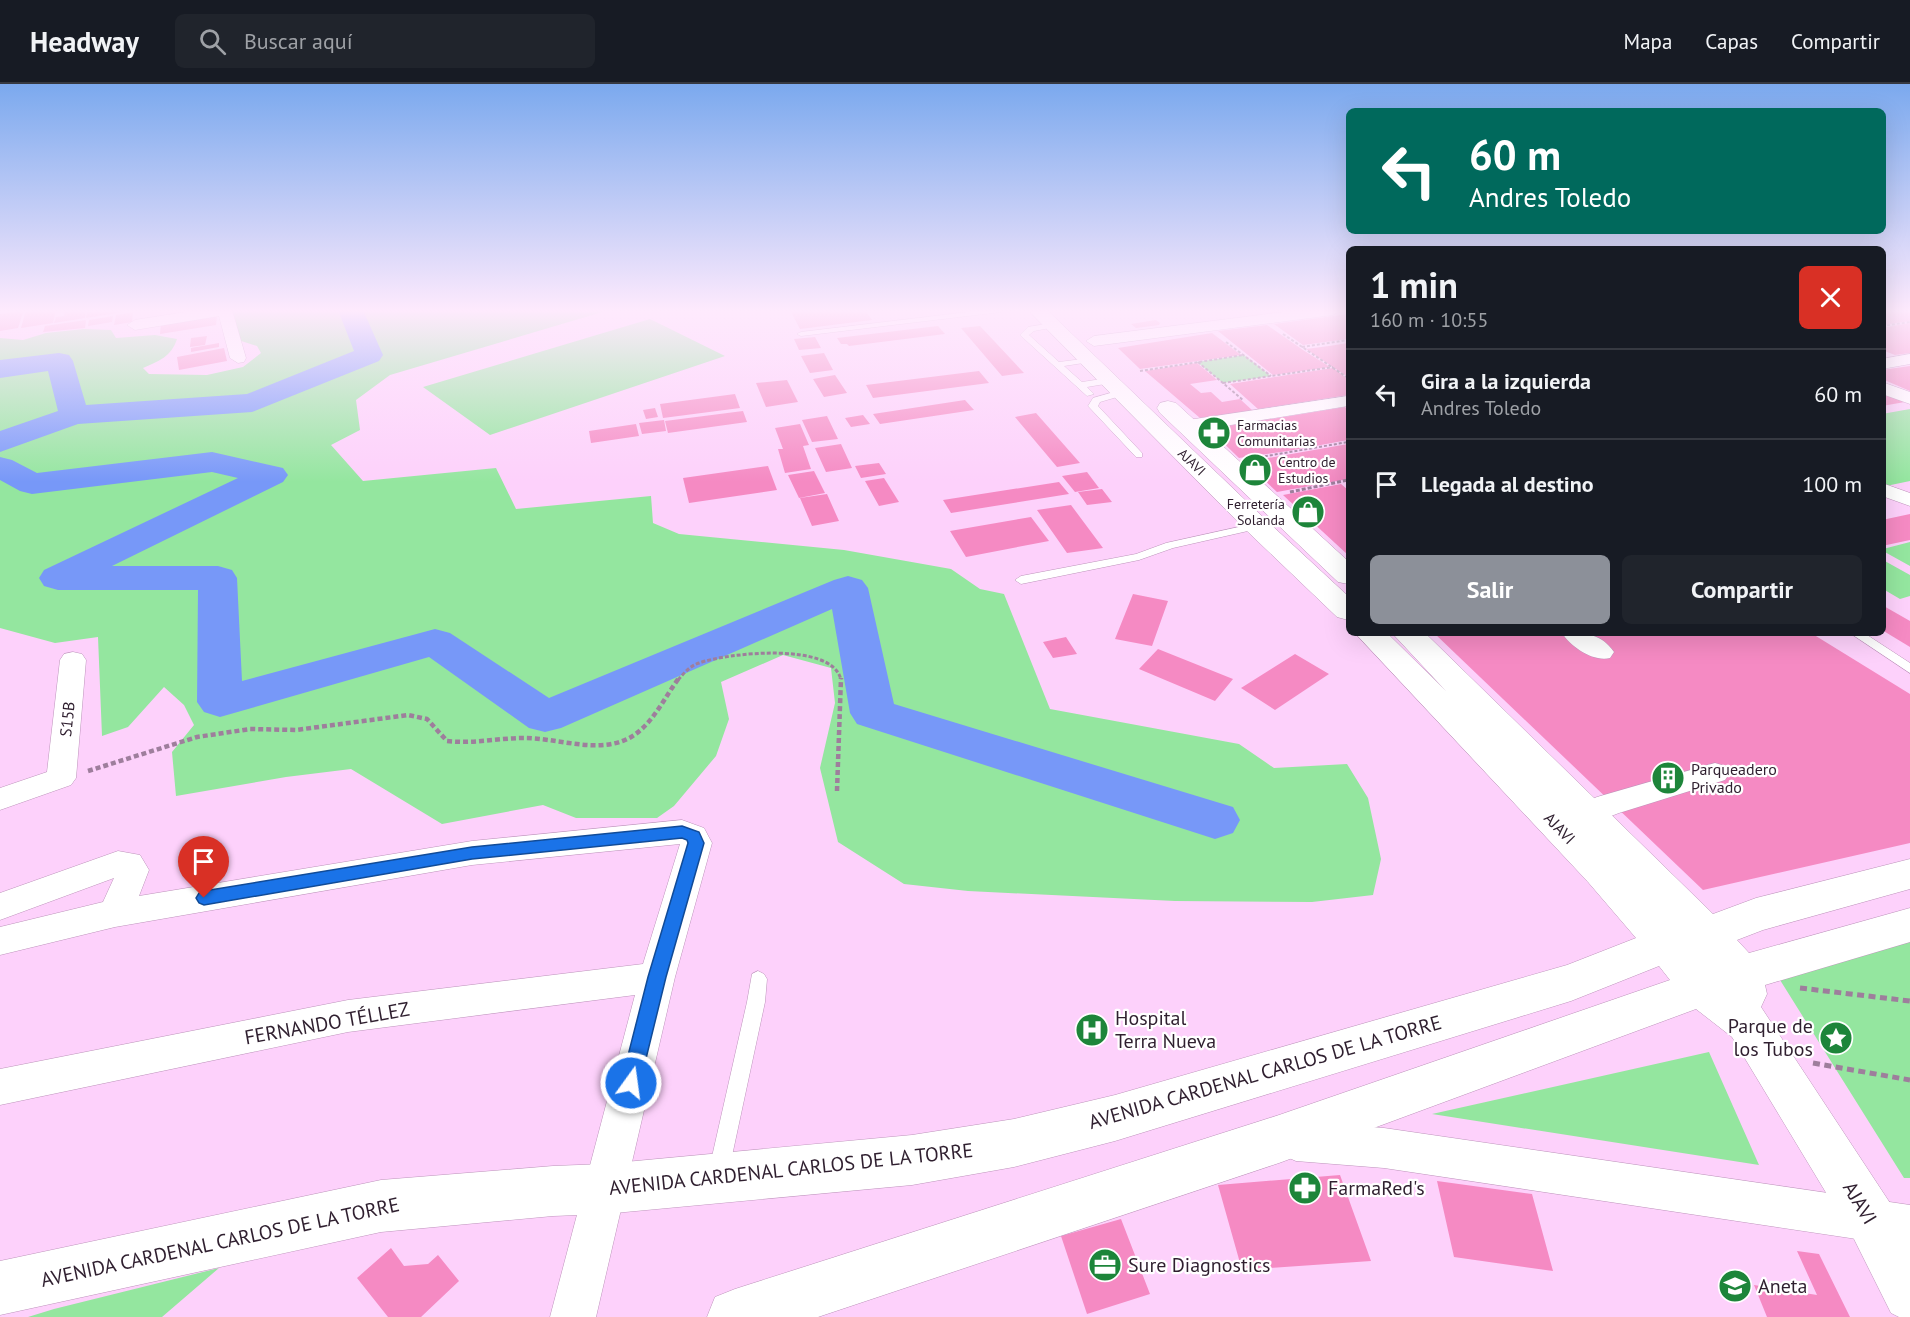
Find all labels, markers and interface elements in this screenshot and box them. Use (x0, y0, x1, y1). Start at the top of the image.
search box (175, 14, 595, 68)
text: Headway (30, 23, 139, 60)
icon: search (196, 25, 229, 58)
text: Buscar aquí (244, 27, 353, 55)
text: Mapa (1624, 28, 1672, 55)
text: Capas (1705, 28, 1758, 55)
text: Compartir (1791, 28, 1880, 55)
text: 60 m (1469, 127, 1561, 182)
icon: left (1370, 132, 1448, 210)
text: Andres Toledo (1469, 180, 1631, 214)
text: 1 min (1370, 261, 1458, 308)
button: close (1799, 266, 1862, 329)
text: 160 m · 10:55 (1370, 307, 1488, 333)
text: Gira a la izquierda (1421, 367, 1591, 395)
icon: left (1370, 378, 1403, 411)
text: 60 m (1814, 380, 1862, 408)
text: Andres Toledo (1421, 395, 1541, 421)
pharmacy icon: Farmacias Comunitarias (1196, 415, 1232, 451)
place label: Farmacias Comunitarias (1237, 416, 1315, 450)
street label: AJAVI (1174, 444, 1210, 480)
shop icon: Centro de Estudios (1237, 452, 1273, 488)
place label: Centro de Estudios (1278, 453, 1336, 487)
icon: arrive (1370, 468, 1403, 501)
text: Llegada al destino (1421, 470, 1594, 498)
text: 100 m (1802, 470, 1862, 498)
shop icon: Ferretería Solanda (1290, 494, 1326, 530)
place label: Ferretería Solanda (1227, 495, 1285, 529)
button: Salir (1370, 555, 1610, 624)
button: Compartir (1622, 555, 1862, 624)
street label: S15B (55, 700, 79, 738)
place label: Parqueadero Privado (1691, 759, 1777, 797)
building icon: Parqueadero Privado (1650, 760, 1686, 796)
street label: AJAVI (1540, 808, 1580, 848)
pin (178, 836, 229, 898)
icon: arrive (187, 845, 220, 878)
street label: FERNANDO TÉLLEZ (242, 996, 412, 1050)
place label: Hospital Terra Nueva (1115, 1005, 1216, 1054)
street label: AVENIDA CARDENAL CARLOS DE LA TORRE (1086, 1009, 1444, 1135)
hospital icon: Hospital Terra Nueva (1074, 1012, 1110, 1048)
place label: Parque de los Tubos (1728, 1013, 1813, 1062)
place icon: Parque de los Tubos (1818, 1020, 1854, 1056)
position arrow (599, 1051, 663, 1115)
street label: AVENIDA CARDENAL CARLOS DE LA TORRE (608, 1137, 974, 1201)
pharmacy icon: FarmaRed's (1287, 1170, 1323, 1206)
place label: FarmaRed's (1328, 1175, 1425, 1201)
street label: AJAVI (1837, 1177, 1883, 1229)
street label: AVENIDA CARDENAL CARLOS DE LA TORRE (38, 1191, 402, 1293)
office icon: Sure Diagnostics (1087, 1247, 1123, 1283)
place label: Sure Diagnostics (1128, 1252, 1270, 1278)
school or university icon: Aneta (1717, 1268, 1753, 1304)
place label: Aneta (1758, 1273, 1808, 1299)

